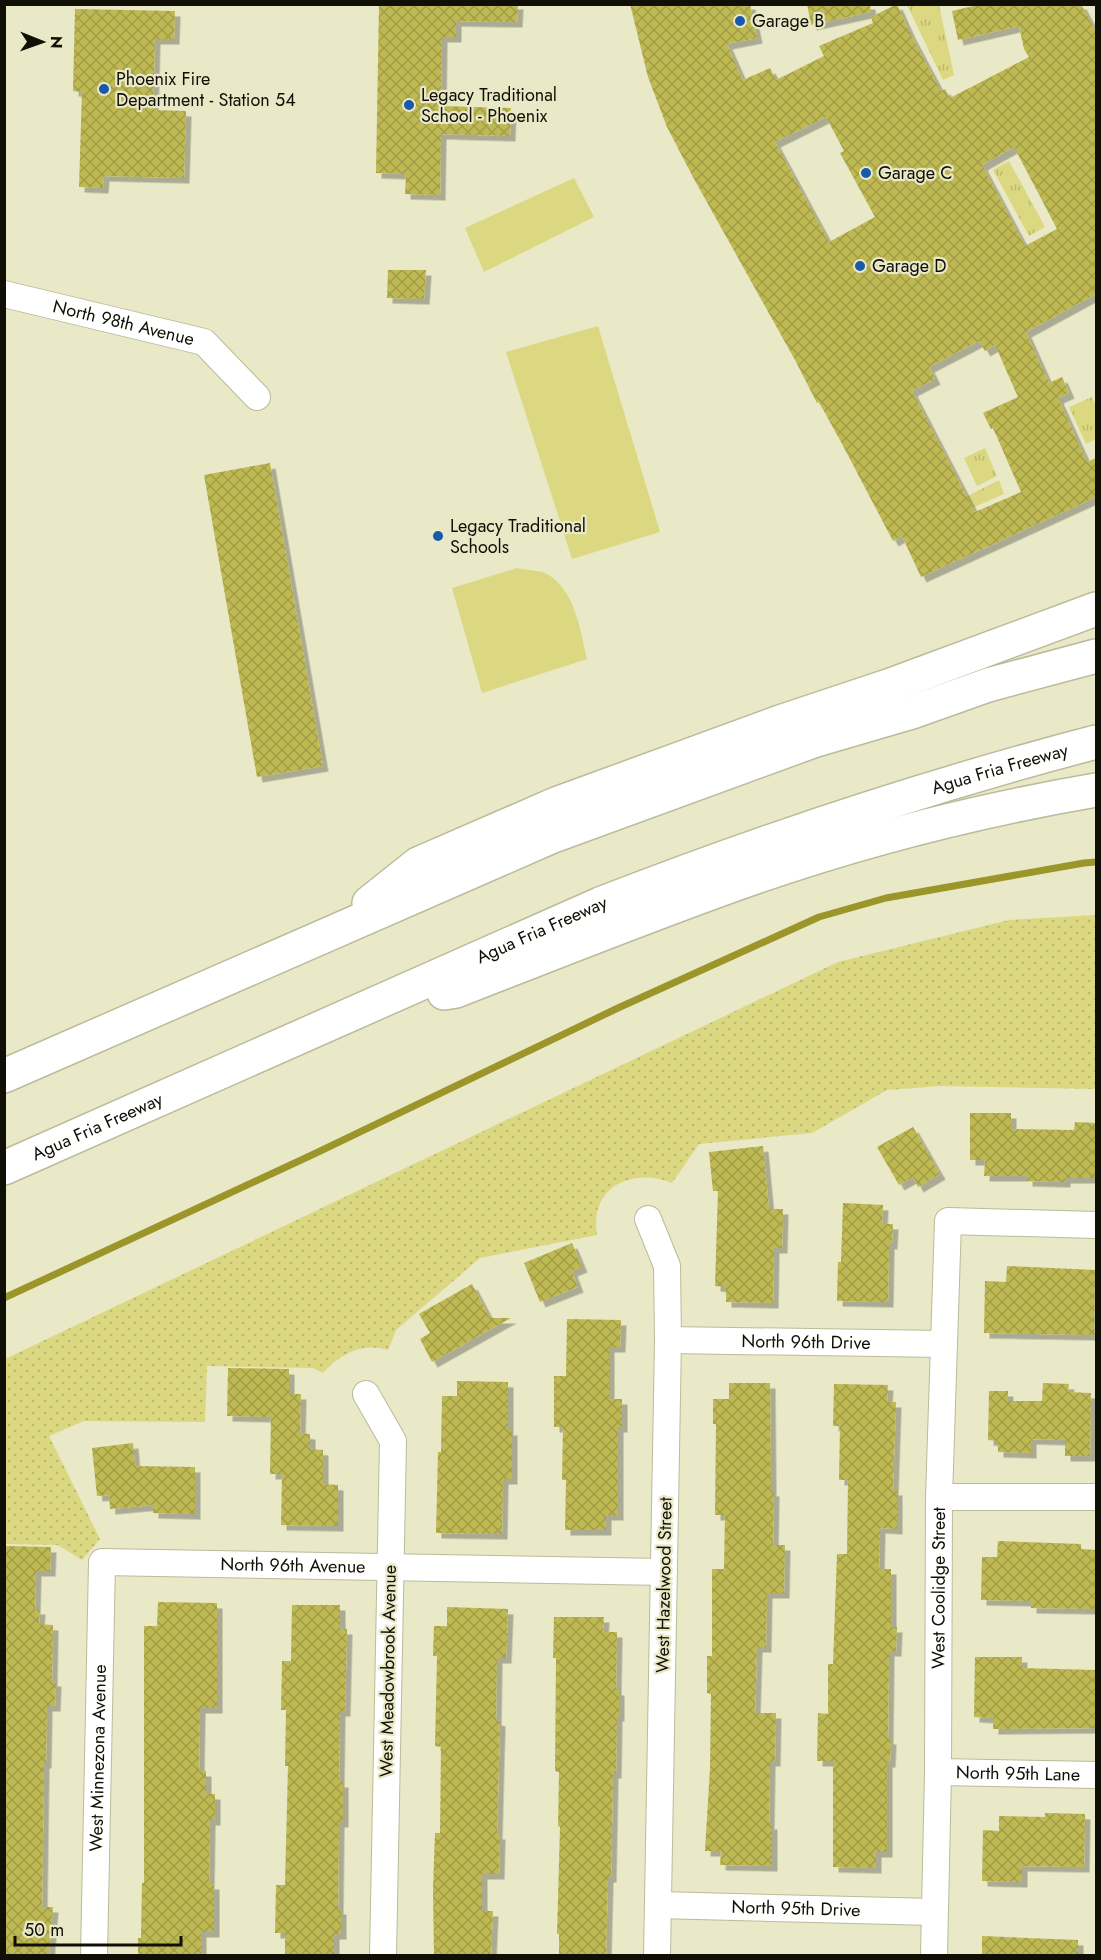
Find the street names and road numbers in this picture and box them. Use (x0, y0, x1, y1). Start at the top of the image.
street label: North 98th Avenue (50, 293, 197, 352)
street label: Agua Fria Freeway (928, 737, 1071, 801)
street label: Agua Fria Freeway (472, 889, 611, 970)
street label: Agua Fria Freeway (28, 1086, 167, 1167)
street label: North 96th Drive (741, 1328, 871, 1356)
street label: West Hazelwood Street (649, 1496, 679, 1673)
street label: West Coolidge Street (925, 1506, 952, 1669)
street label: North 96th Avenue (220, 1551, 366, 1580)
street label: West Meadowbrook Avenue (373, 1565, 403, 1777)
street label: West Minnezona Avenue (83, 1664, 113, 1852)
street label: North 95th Lane (956, 1759, 1080, 1788)
street label: North 95th Drive (731, 1894, 861, 1923)

